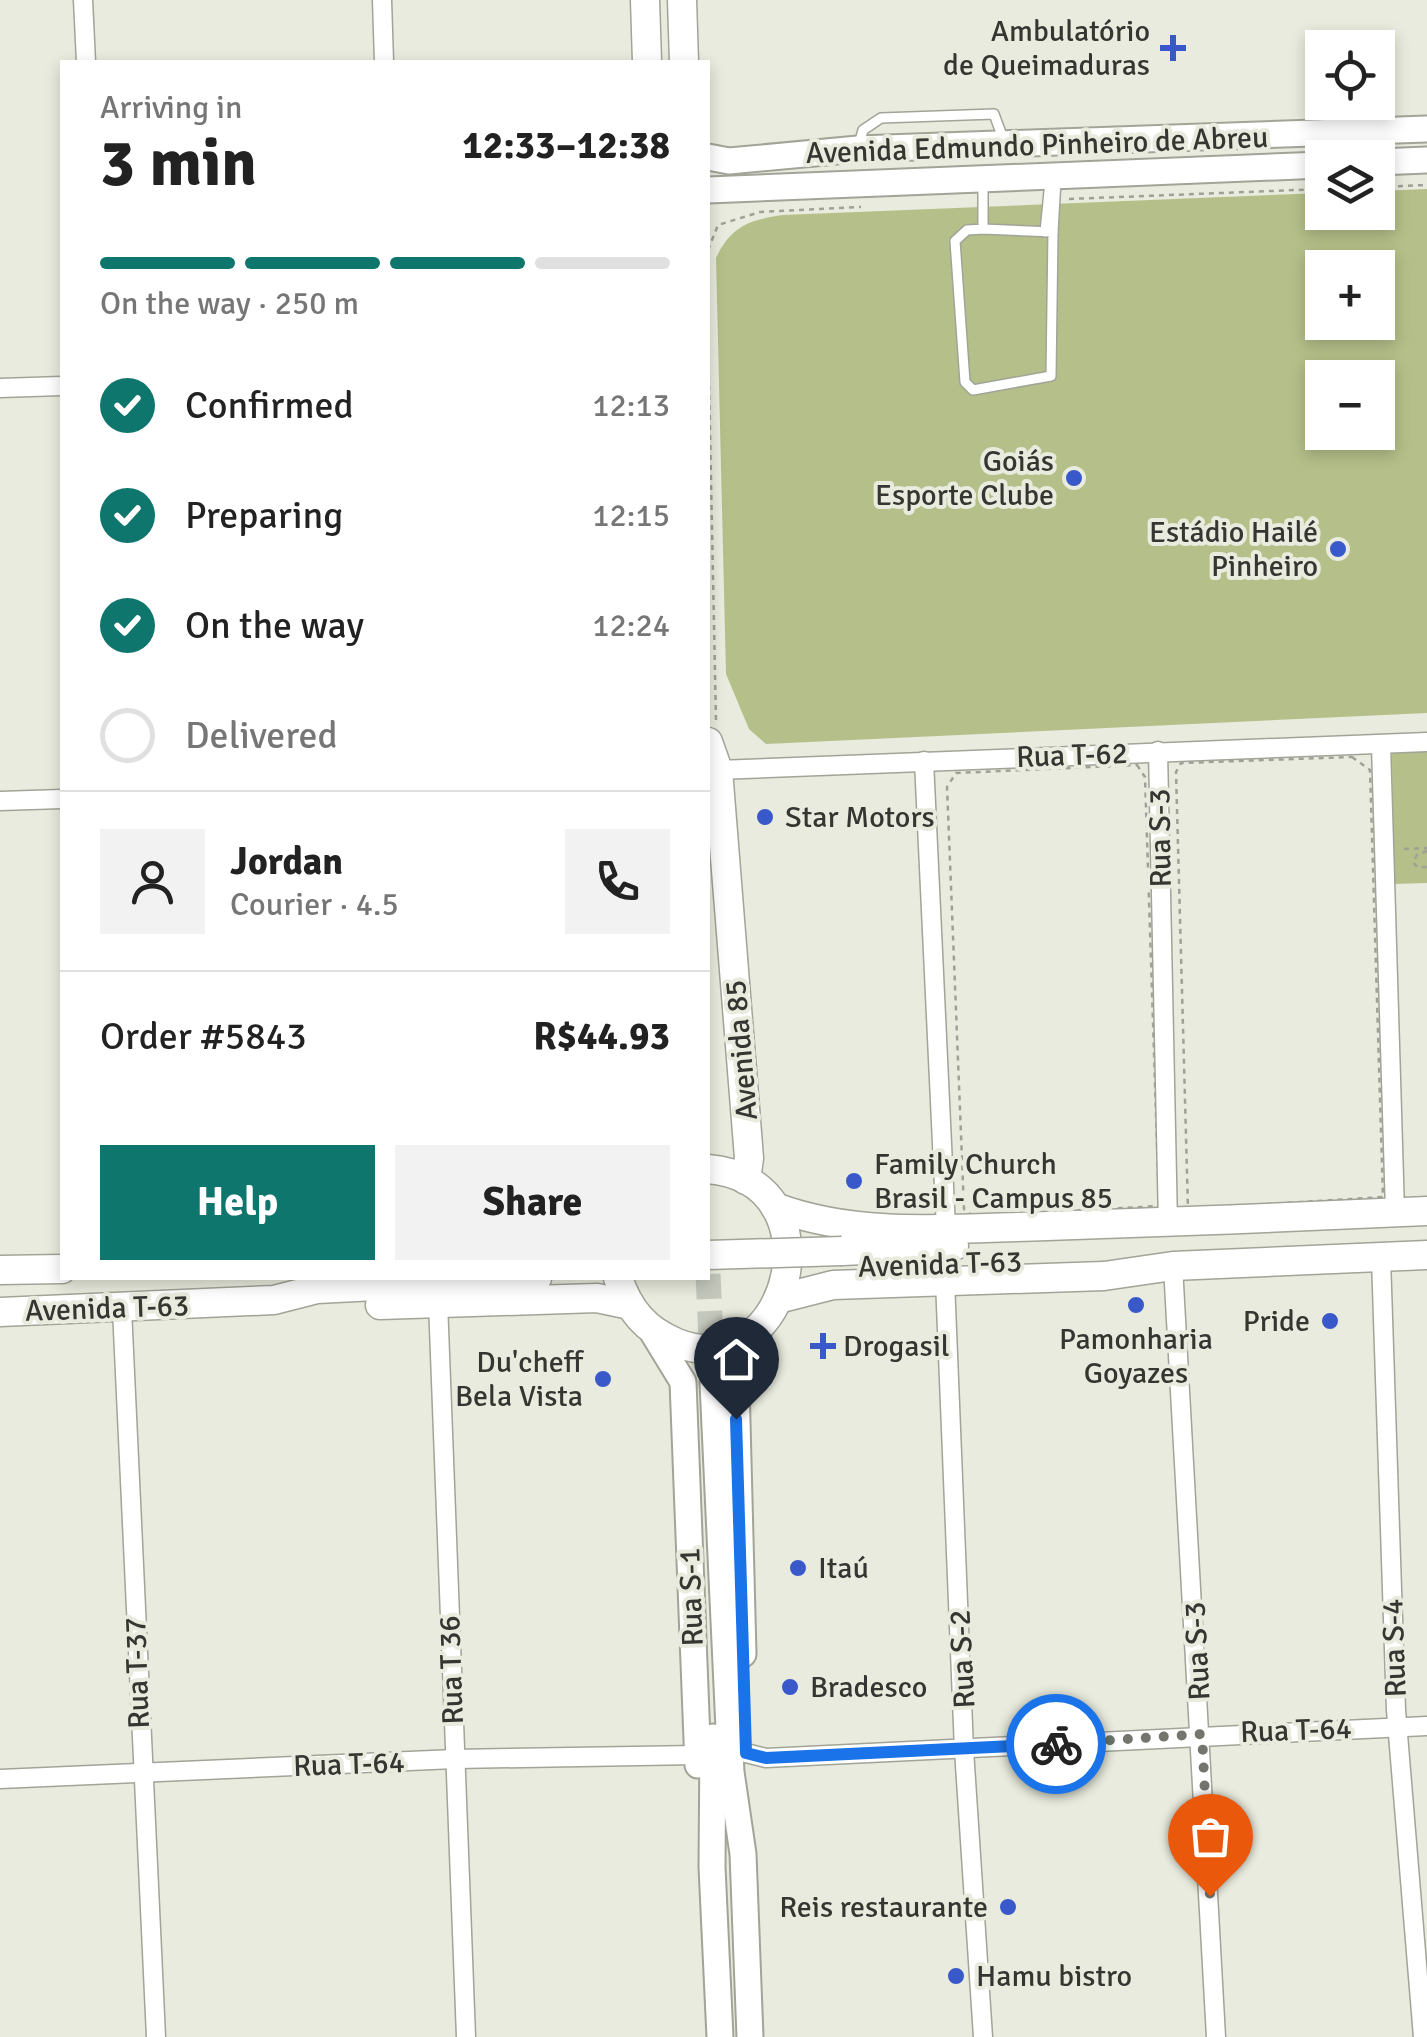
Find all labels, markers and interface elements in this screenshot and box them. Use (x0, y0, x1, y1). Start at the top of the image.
place label: Ambulatório de Queimaduras (943, 13, 1150, 84)
map controls (1305, 30, 1395, 450)
button: locate (1305, 30, 1395, 120)
marker: Ambulatório de Queimaduras (1160, 35, 1186, 61)
text: Arriving in (100, 88, 242, 127)
street label: Avenida Edmundo Pinheiro de Abreu (805, 119, 1269, 172)
text: 12:33–12:38 (462, 122, 670, 169)
text: 3 min (100, 124, 257, 204)
button: layers (1305, 140, 1395, 230)
button: + (1305, 250, 1395, 340)
text: On the way · 250 m (100, 284, 359, 323)
button: − (1305, 360, 1395, 450)
icon: check (100, 378, 155, 433)
text: Confirmed (185, 382, 354, 429)
text: 12:13 (592, 386, 670, 425)
place label: Goiás Esporte Clube (875, 443, 1054, 514)
marker: Goiás Esporte Clube (1063, 467, 1085, 489)
icon: check (100, 488, 155, 543)
text: Preparing (185, 492, 343, 539)
text: 12:15 (592, 496, 670, 535)
place label: Estádio Hailé Pinheiro (1149, 514, 1318, 585)
marker: Estádio Hailé Pinheiro (1327, 538, 1349, 560)
icon: check (100, 598, 155, 653)
text: On the way (185, 602, 364, 649)
text: 12:24 (592, 606, 670, 645)
text: Delivered (185, 712, 338, 759)
street label: Rua T-62 (1016, 735, 1128, 776)
street label: Rua S-3 (1141, 788, 1180, 888)
place label: Star Motors (785, 799, 935, 836)
marker: Star Motors (754, 806, 776, 828)
button: person (100, 829, 205, 934)
button: phone (565, 829, 670, 934)
text: Jordan (230, 838, 343, 885)
text: Courier · 4.5 (230, 885, 399, 924)
street label: Avenida 85 (717, 978, 766, 1122)
text: Order #5843 (100, 1013, 307, 1060)
text: R$44.93 (533, 1013, 670, 1060)
button: Help (100, 1145, 375, 1260)
button: Share (395, 1145, 670, 1260)
place label: Family Church Brasil - Campus 85 (874, 1146, 1113, 1217)
marker: Family Church Brasil - Campus 85 (843, 1170, 865, 1192)
street label: Avenida T-63 (857, 1243, 1023, 1286)
street label: Avenida T-63 (24, 1287, 190, 1330)
marker: Pamonharia Goyazes (1125, 1294, 1147, 1316)
place label: Pride (1243, 1303, 1310, 1340)
marker: Pride (1319, 1310, 1341, 1332)
pin (694, 1317, 779, 1420)
place label: Pamonharia Goyazes (1059, 1321, 1213, 1392)
place label: Drogasil (843, 1328, 950, 1365)
icon: home (709, 1332, 764, 1387)
marker: Drogasil (812, 1335, 834, 1357)
place label: Du'cheff Bela Vista (455, 1344, 585, 1415)
marker: Du'cheff Bela Vista (592, 1368, 614, 1390)
street label: Rua S-1 (671, 1547, 712, 1647)
place label: Itaú (818, 1550, 869, 1587)
marker: Itaú (787, 1557, 809, 1579)
street label: Rua S-4 (1374, 1598, 1415, 1698)
street label: Rua S-3 (1176, 1601, 1219, 1701)
street label: Rua S-2 (941, 1609, 984, 1709)
street label: Rua T 36 (431, 1615, 472, 1725)
street label: Rua T-37 (117, 1617, 158, 1729)
place label: Bradesco (810, 1669, 927, 1706)
marker: Bradesco (779, 1676, 801, 1698)
courier (1006, 1694, 1106, 1794)
street label: Rua T-64 (1240, 1710, 1352, 1751)
icon: bike (1029, 1717, 1084, 1772)
street label: Rua T-64 (293, 1744, 405, 1785)
pin (1168, 1794, 1253, 1897)
icon: bag (1183, 1809, 1238, 1864)
place label: Reis restaurante (779, 1889, 988, 1926)
marker: Reis restaurante (997, 1896, 1019, 1918)
place label: Hamu bistro (976, 1958, 1132, 1995)
marker: Hamu bistro (945, 1965, 967, 1987)

